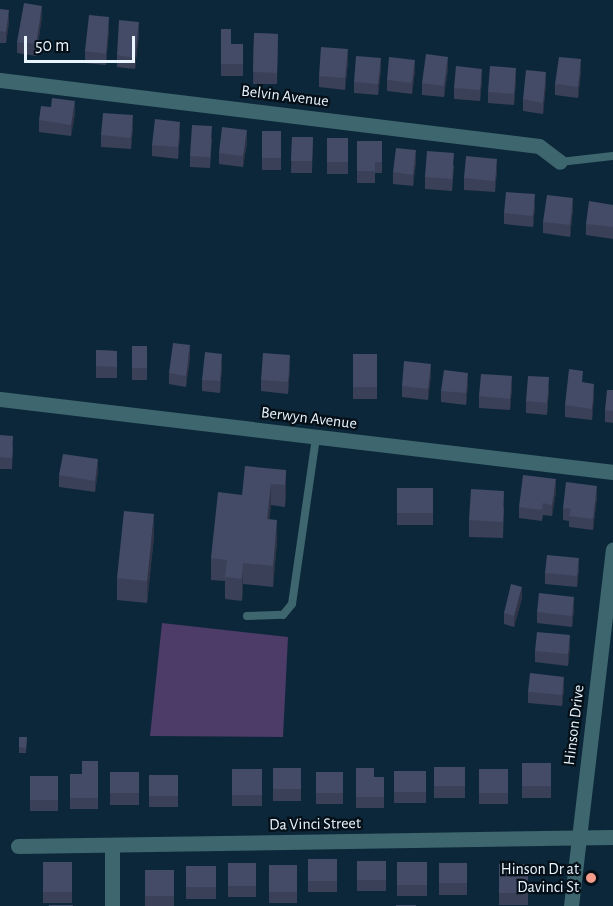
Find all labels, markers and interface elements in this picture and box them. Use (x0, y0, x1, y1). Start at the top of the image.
scale bar (27, 24, 138, 62)
text: 50 m (35, 37, 69, 55)
street label: Belvin Avenue (240, 81, 330, 111)
street label: Berwyn Avenue (260, 403, 358, 433)
street label: Hinson Drive (560, 684, 588, 766)
street label: Da Vinci Street (269, 814, 361, 834)
place label: Hinson Dr at Davinci St (501, 859, 579, 897)
marker: Hinson Dr at Davinci St (584, 871, 598, 885)

